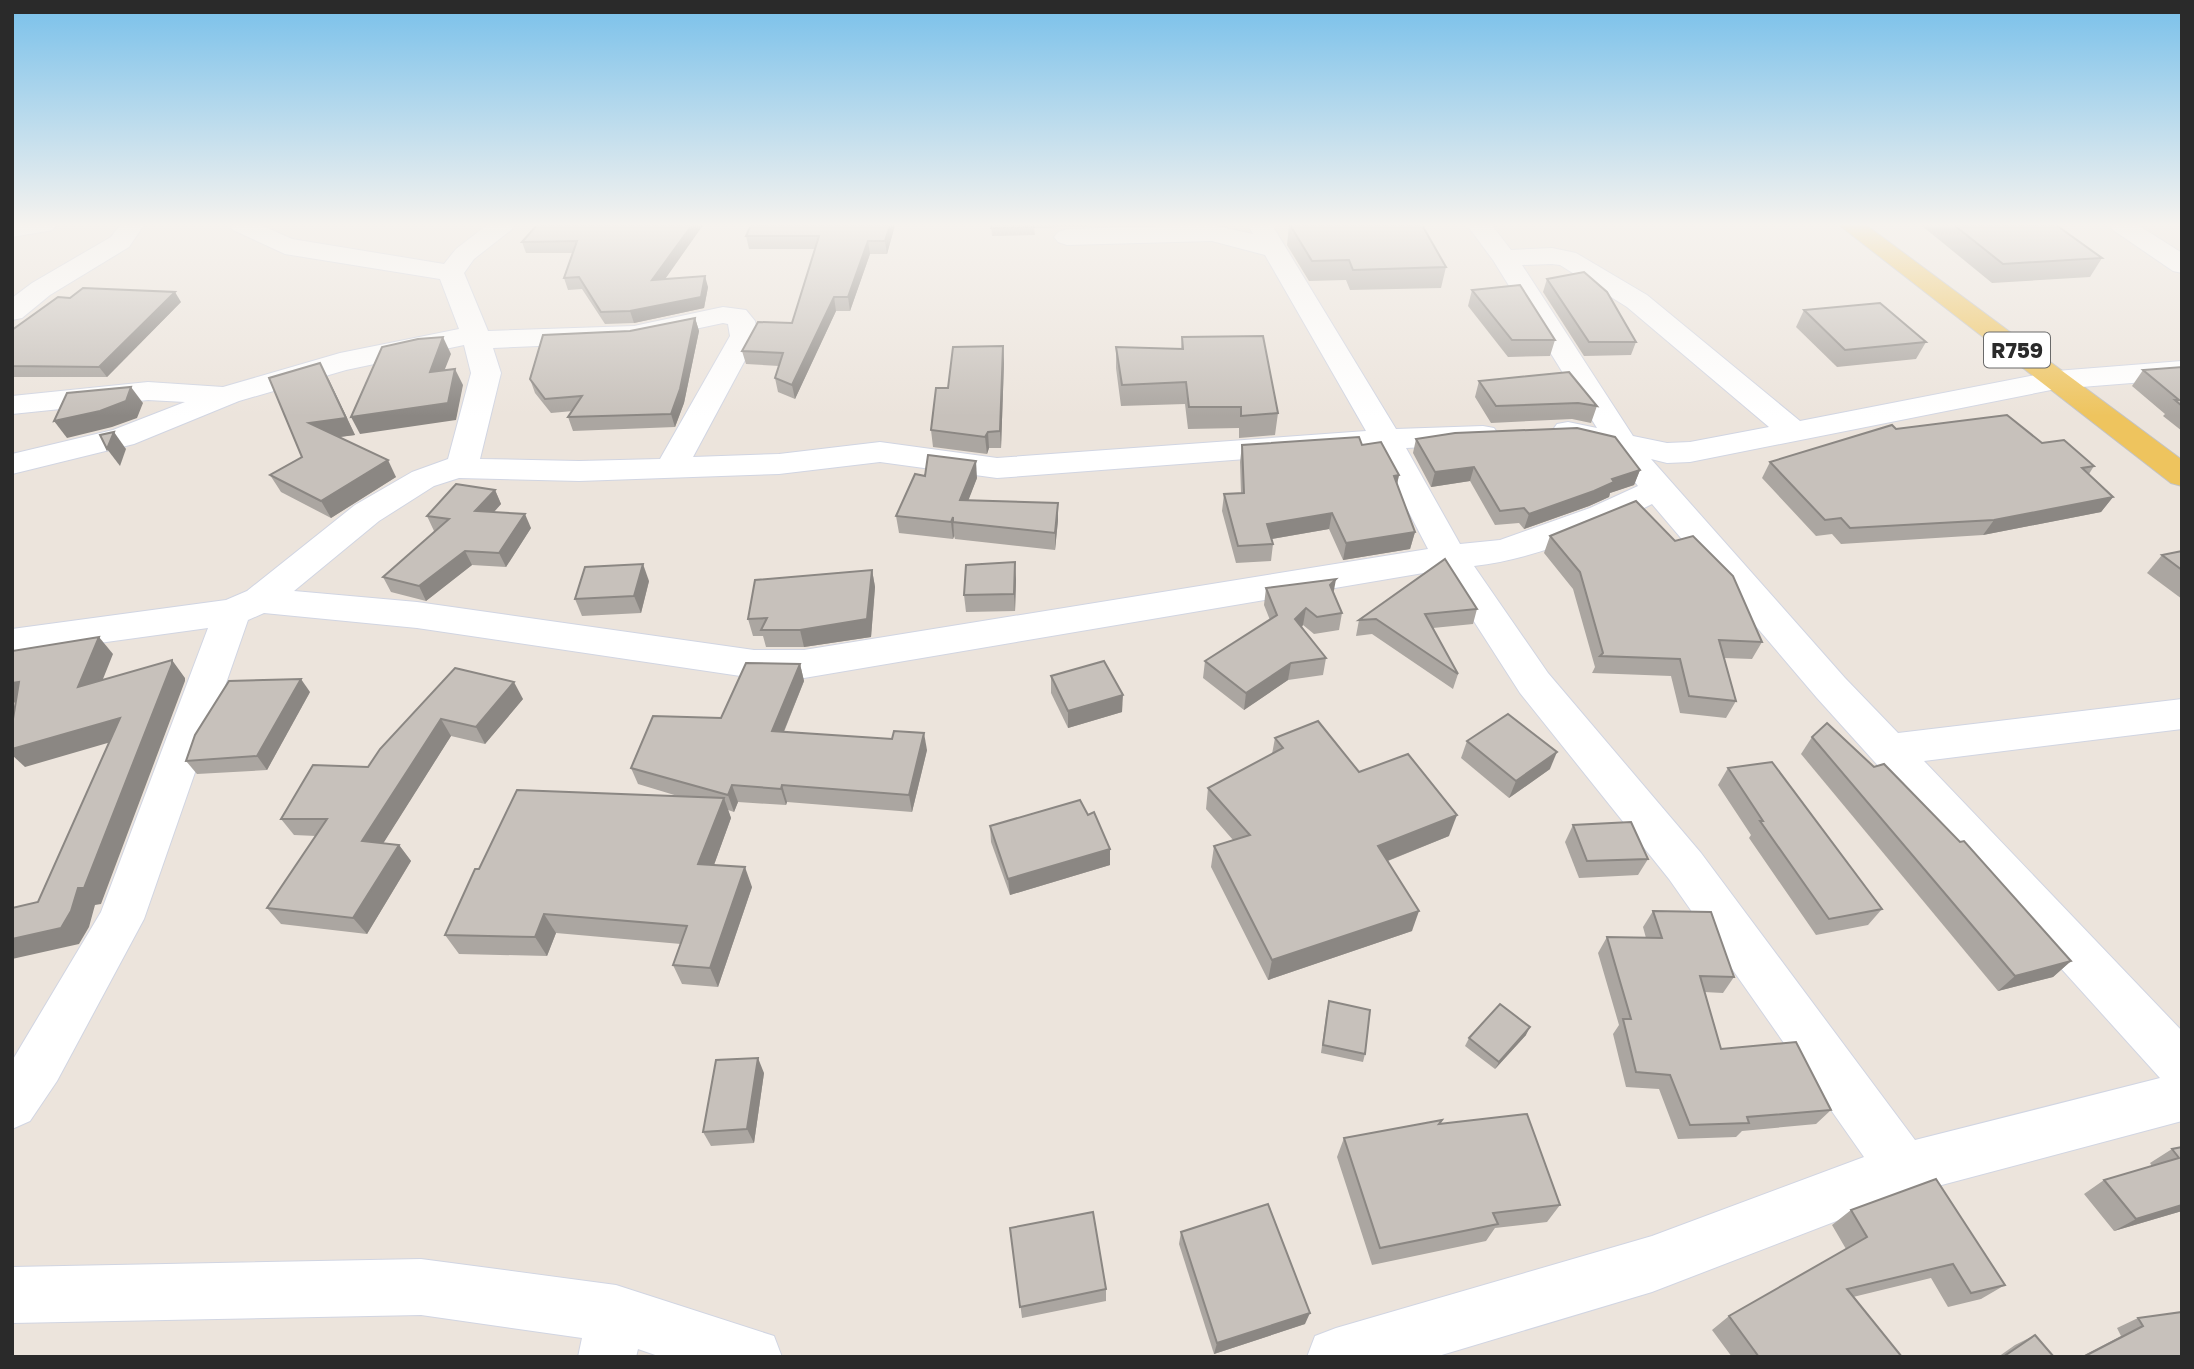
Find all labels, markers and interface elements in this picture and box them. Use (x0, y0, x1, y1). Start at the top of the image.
road number: R759 (1984, 332, 2050, 368)

